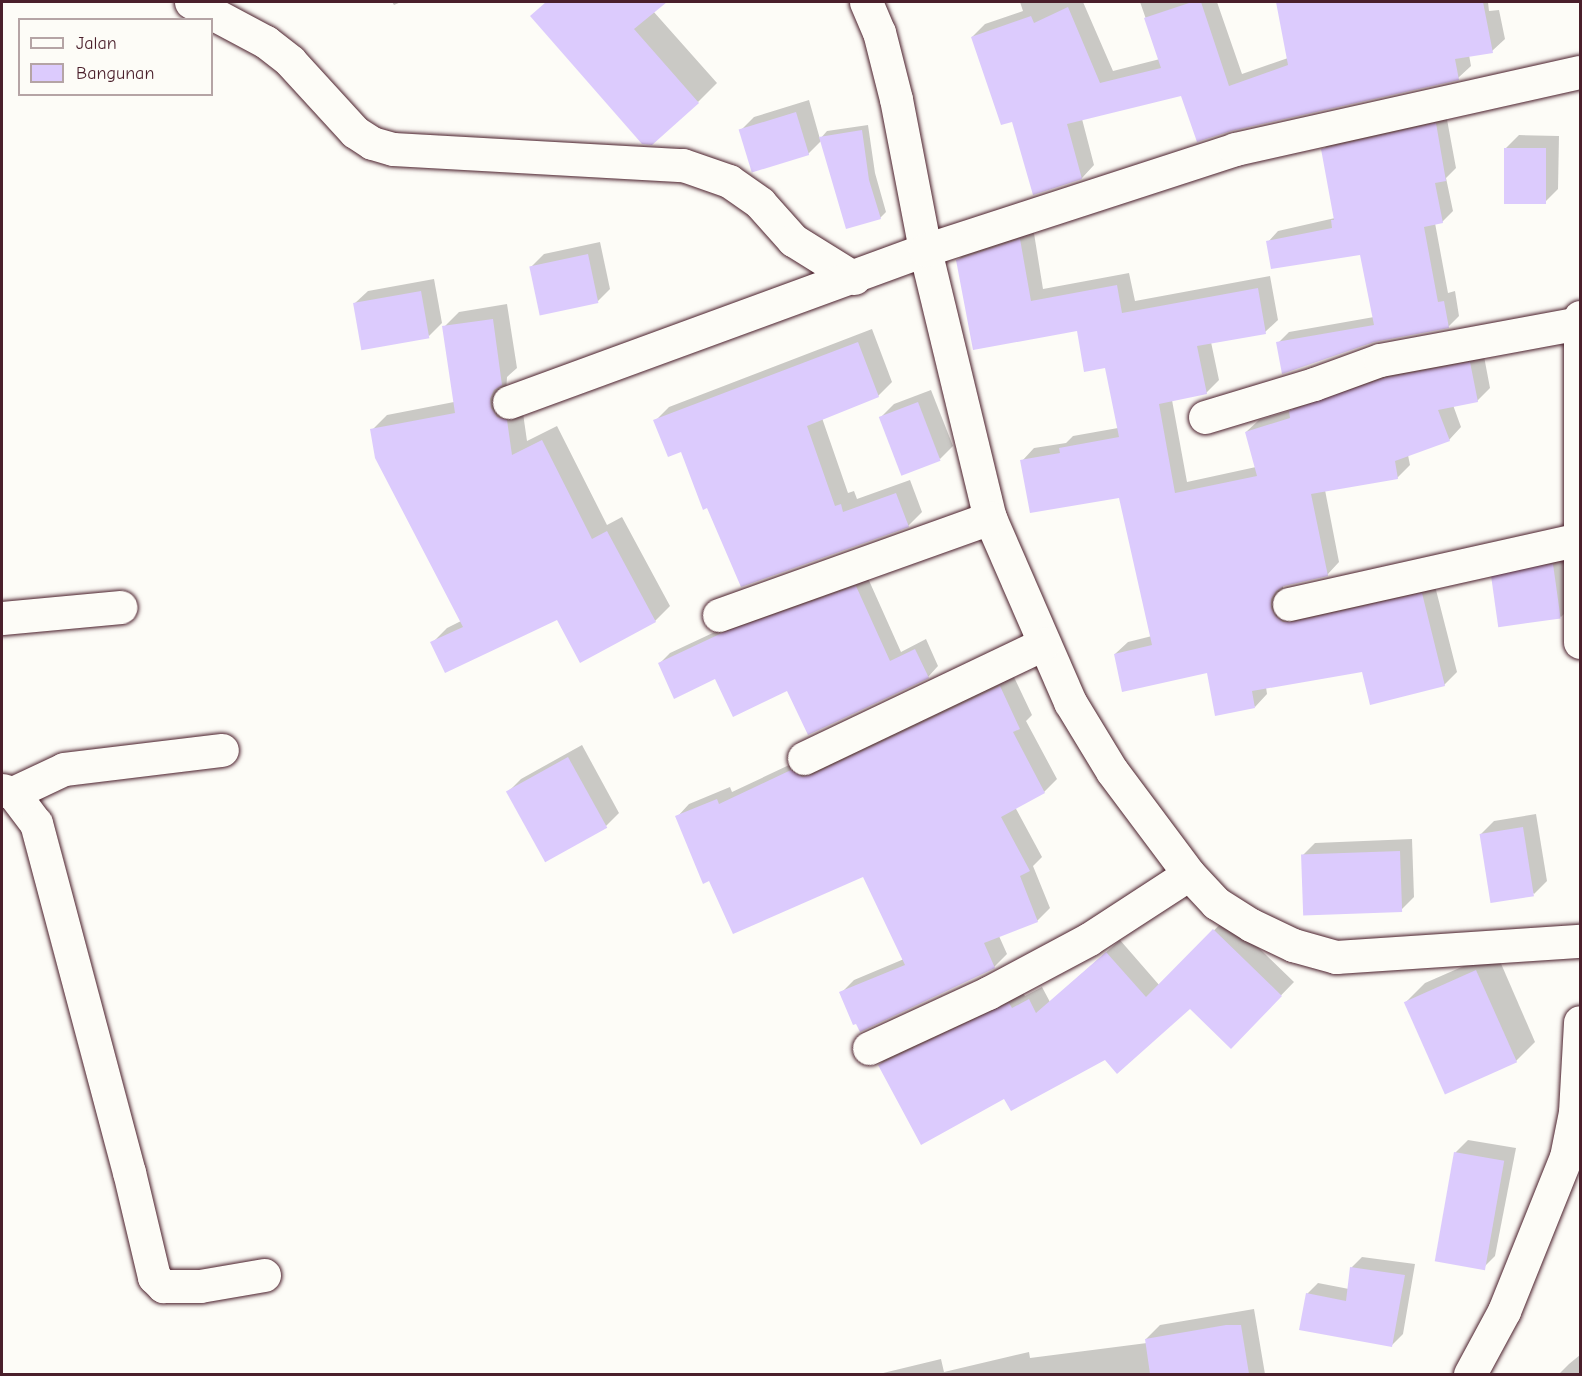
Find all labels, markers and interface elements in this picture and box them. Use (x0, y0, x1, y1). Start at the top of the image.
legend (18, 18, 213, 96)
text: Jalan (76, 33, 117, 54)
text: Bangunan (76, 63, 154, 84)

